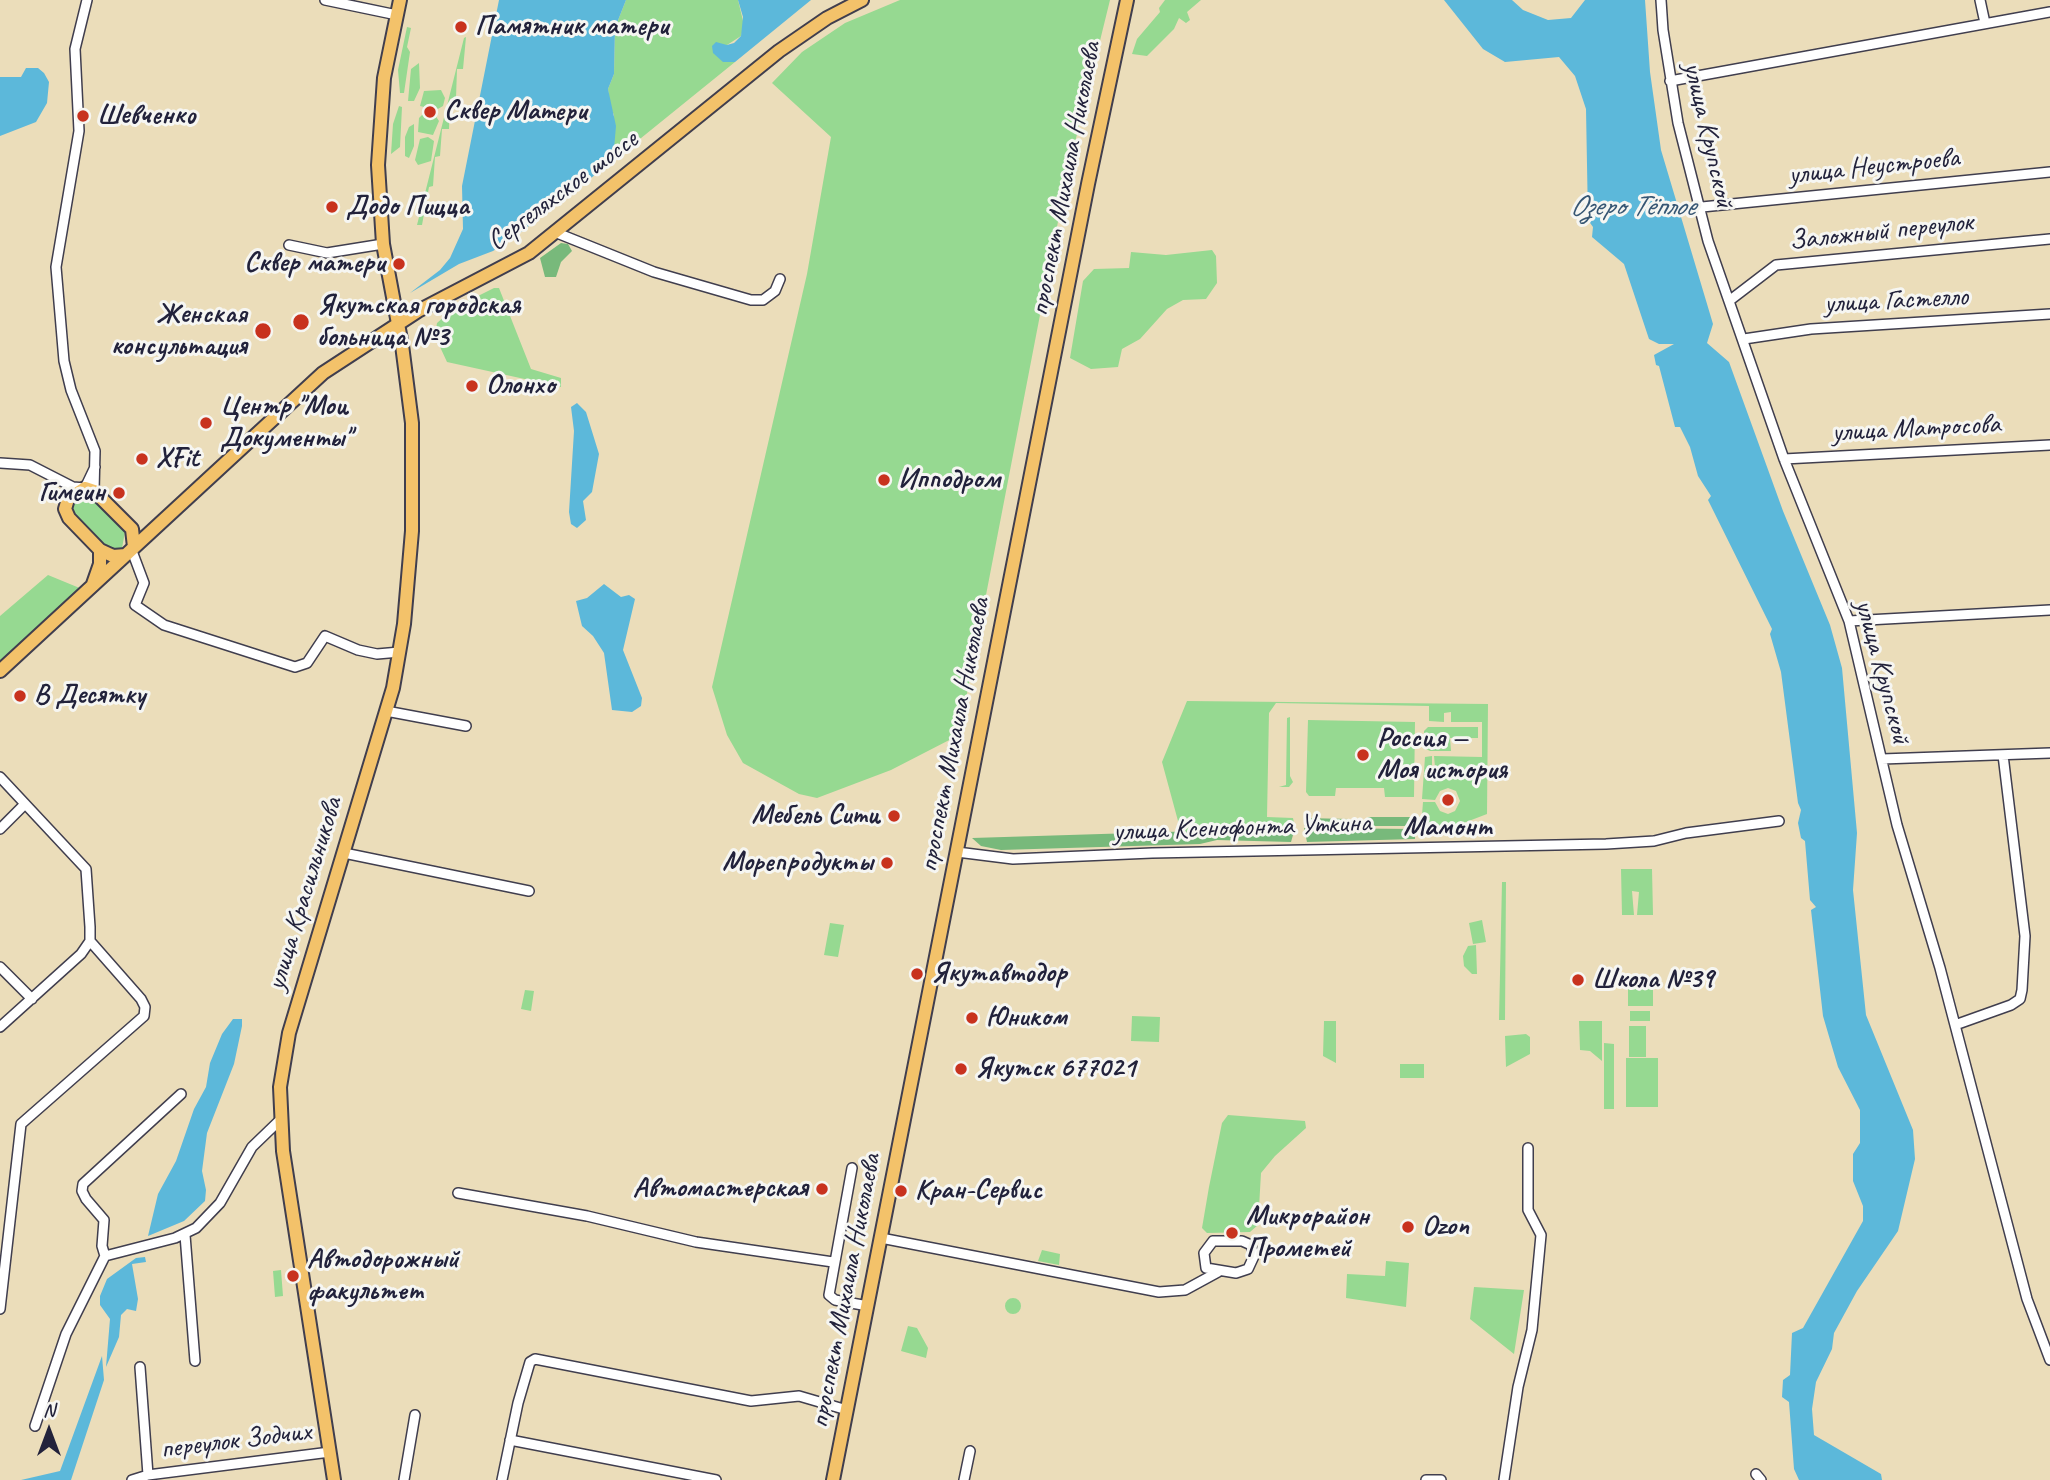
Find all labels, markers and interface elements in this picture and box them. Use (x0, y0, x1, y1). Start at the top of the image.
place label: Памятник матери (475, 10, 669, 44)
marker: Памятник матери (453, 19, 469, 35)
street label: проспект Михаила Николаева (1023, 39, 1109, 319)
street label: улица Крупской (1675, 59, 1741, 211)
place label: Сквер Матери (444, 95, 587, 129)
place label: Шевченко (97, 99, 196, 133)
marker: Сквер Матери (422, 104, 438, 120)
marker: Шевченко (75, 108, 91, 124)
street label: Сергеляхское шоссе (481, 123, 645, 259)
street label: улица Неустроева (1787, 141, 1961, 193)
water label: Озеро Тёплое (1569, 189, 1695, 225)
place label: Додо Пицца (346, 190, 469, 224)
marker: Додо Пицца (324, 199, 340, 215)
street label: Заложный переулок (1787, 206, 1975, 258)
place label: Сквер матери (244, 247, 385, 281)
marker: Сквер матери (391, 256, 407, 272)
street label: улица Гастелло (1823, 280, 1969, 322)
place label: Якутская городская больница №3 (317, 289, 520, 355)
place label: Женская консультация (111, 298, 247, 364)
marker: Якутская городская больница №3 (291, 312, 311, 332)
marker: Женская консультация (253, 321, 273, 341)
place label: Олонхо (486, 369, 555, 403)
marker: Олонхо (464, 378, 480, 394)
place label: Центр "Мои Документы" (220, 390, 351, 456)
street label: улица Матросова (1831, 408, 2001, 450)
marker: Центр "Мои Документы" (198, 415, 214, 431)
place label: XFit (156, 442, 199, 476)
marker: XFit (134, 451, 150, 467)
place label: Ипподром (898, 463, 1000, 497)
marker: Ипподром (876, 472, 892, 488)
place label: Гимеин (39, 476, 105, 510)
marker: Гимеин (111, 485, 127, 501)
street label: проспект Михаила Николаева (912, 595, 998, 875)
street label: улица Крупской (1847, 596, 1917, 748)
place label: В Десятку (34, 679, 145, 713)
marker: В Десятку (12, 688, 28, 704)
place label: Россия — Моя история (1377, 722, 1507, 788)
marker: Россия — Моя история (1355, 747, 1371, 763)
marker: Мамонт (1440, 792, 1456, 808)
street label: улица Красильникова (260, 794, 350, 994)
place label: Мебель Сити (752, 799, 880, 833)
street label: улица Ксенофонта Уткина (1113, 807, 1371, 849)
marker: Мебель Сити (886, 808, 902, 824)
place label: Мамонт (1403, 811, 1493, 845)
place label: Морепродукты (722, 846, 873, 880)
marker: Морепродукты (879, 855, 895, 871)
place label: Якутавтодор (931, 957, 1067, 991)
place label: Школа №39 (1592, 963, 1714, 997)
marker: Якутавтодор (909, 966, 925, 982)
marker: Школа №39 (1570, 972, 1586, 988)
place label: Юником (986, 1001, 1067, 1035)
marker: Юником (964, 1010, 980, 1026)
place label: Якутск 677021 (975, 1052, 1136, 1086)
marker: Якутск 677021 (953, 1061, 969, 1077)
street label: проспект Михаила Николаева (803, 1151, 889, 1431)
place label: Автомастерская (633, 1172, 808, 1206)
place label: Кран-Сервис (915, 1174, 1042, 1208)
marker: Автомастерская (814, 1181, 830, 1197)
marker: Кран-Сервис (893, 1183, 909, 1199)
place label: Микрорайон Прометей (1246, 1200, 1369, 1266)
place label: Ozon (1422, 1210, 1469, 1244)
marker: Ozon (1400, 1219, 1416, 1235)
marker: Микрорайон Прометей (1224, 1225, 1240, 1241)
place label: Автодорожный факультет (307, 1243, 459, 1309)
marker: Автодорожный факультет (285, 1268, 301, 1284)
north arrow (14, 1396, 84, 1466)
text: N (43, 1398, 55, 1422)
street label: переулок Зодчих (159, 1415, 313, 1467)

